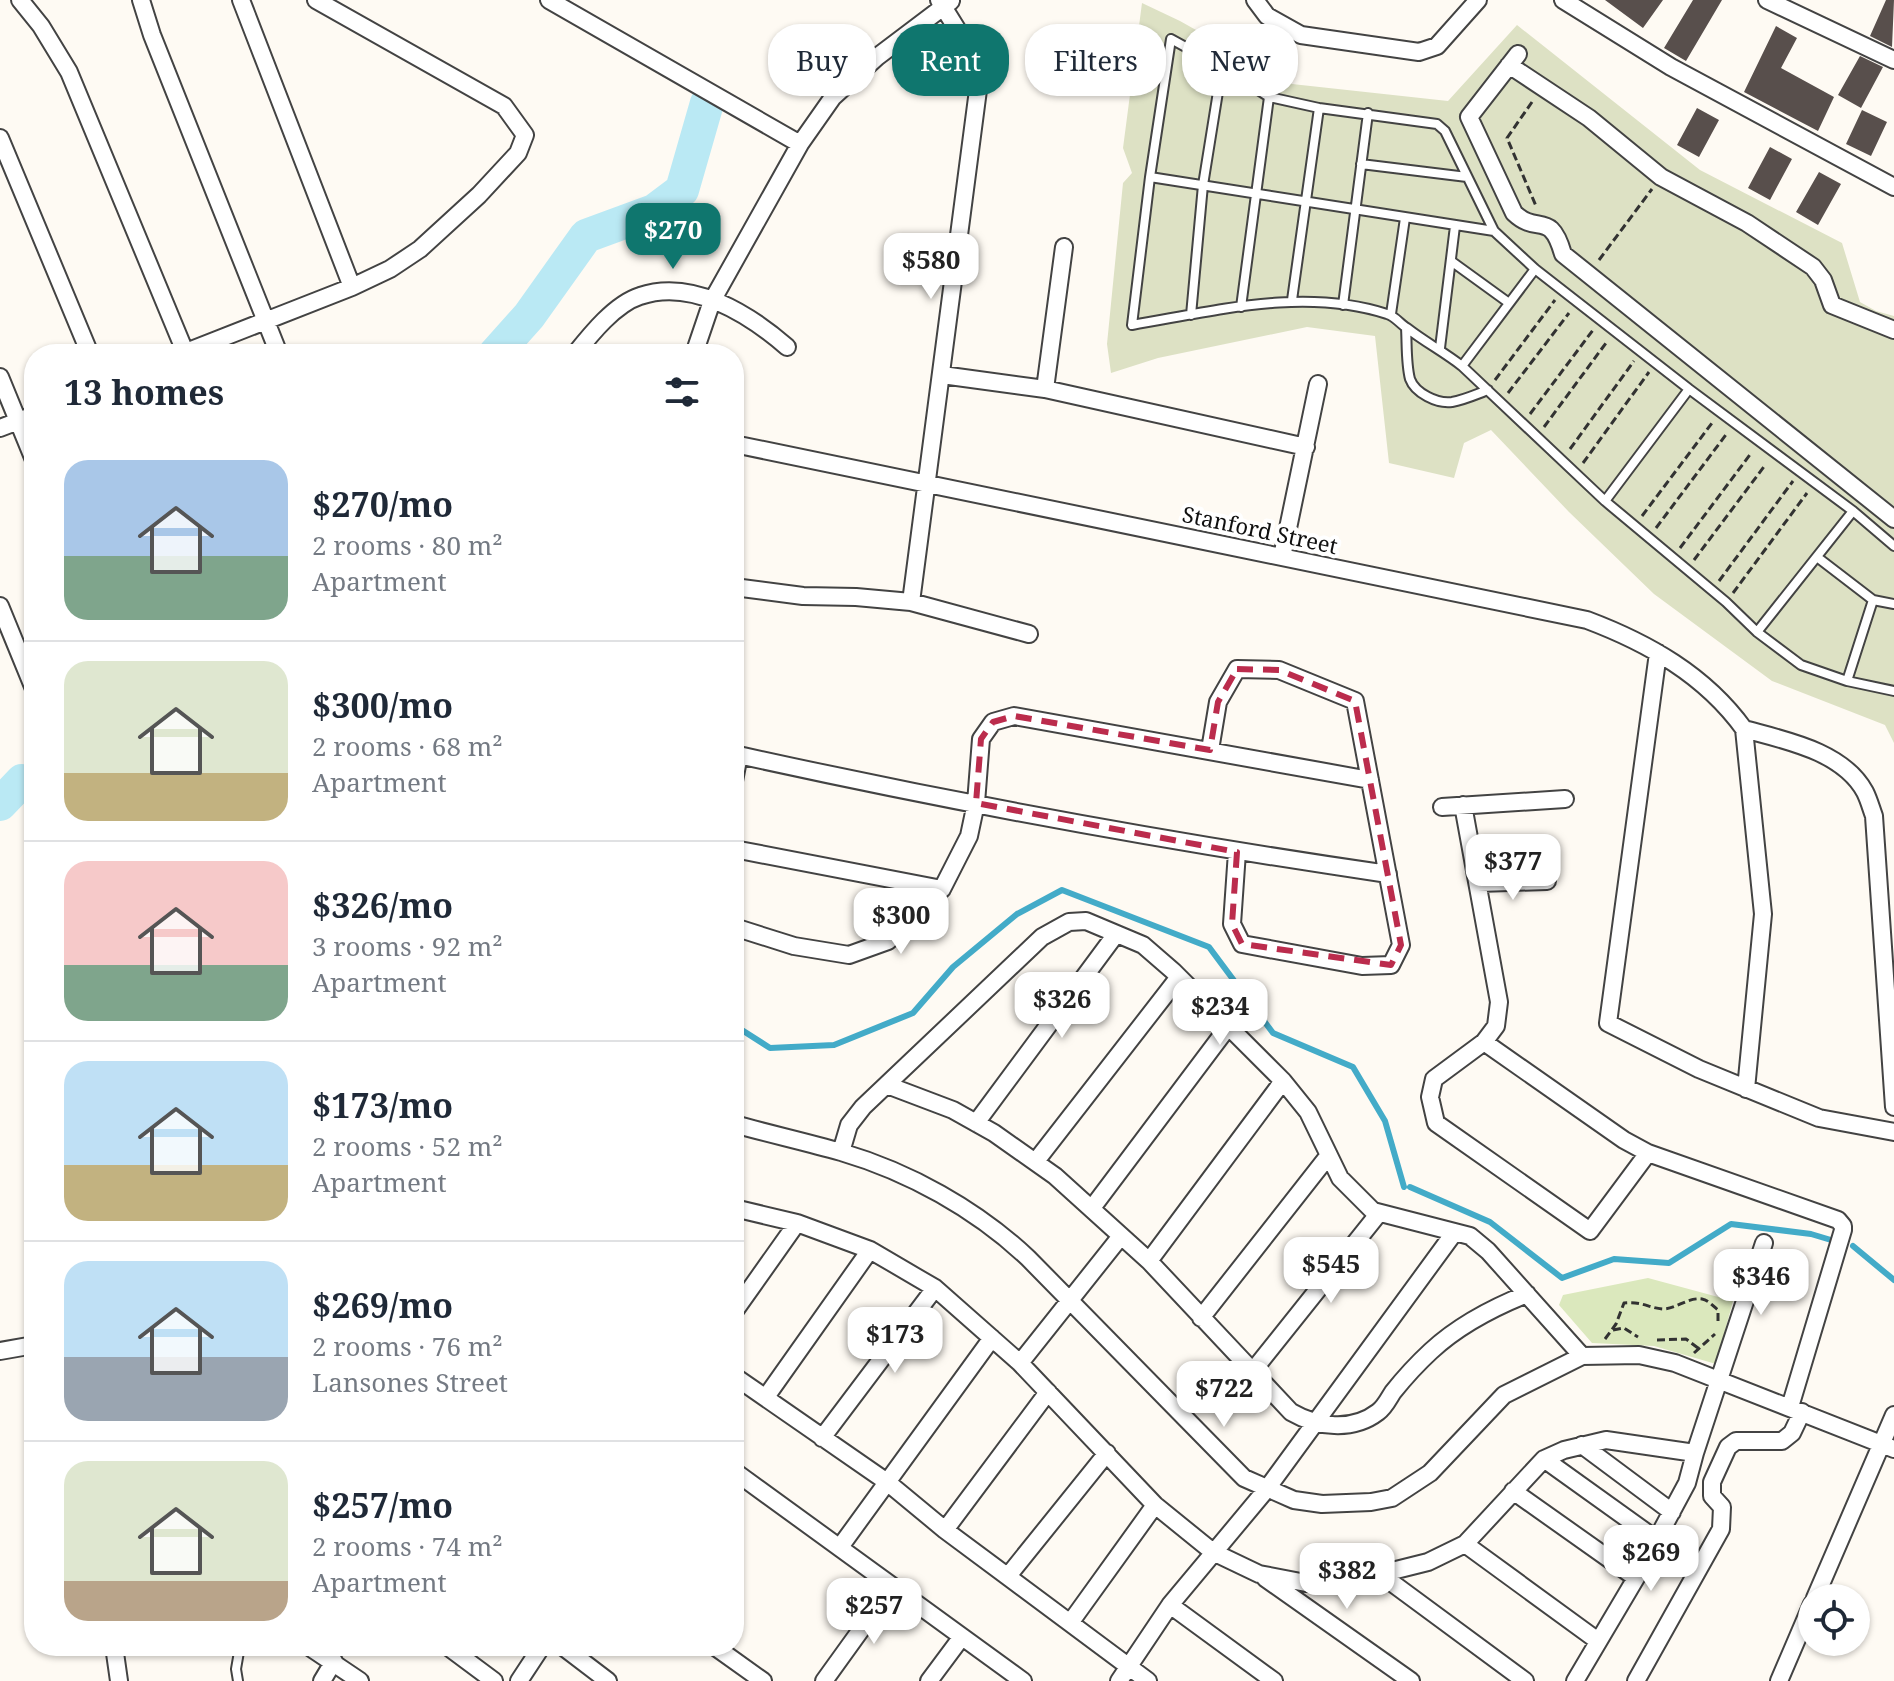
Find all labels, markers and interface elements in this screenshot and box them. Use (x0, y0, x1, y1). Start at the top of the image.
chip: Buy (768, 24, 876, 96)
chip: Rent (892, 24, 1009, 96)
chip: Filters (1025, 24, 1166, 96)
chip: New (1182, 24, 1298, 96)
pin: $270 (626, 203, 720, 271)
text: $270 (644, 211, 702, 247)
pin: $580 (884, 233, 978, 301)
text: $580 (902, 241, 960, 277)
text: 13 homes (64, 369, 224, 415)
icon: filters (660, 370, 704, 414)
text: $270/mo (312, 481, 453, 527)
icon: home (128, 492, 224, 588)
street label: Stanford Street (1180, 498, 1341, 560)
text: 2 rooms · 80 m² (312, 527, 503, 563)
text: Apartment (312, 563, 447, 599)
text: $300/mo (312, 682, 453, 728)
icon: home (128, 693, 224, 789)
text: 2 rooms · 68 m² (312, 728, 503, 764)
text: Apartment (312, 764, 447, 800)
pin: $377 (1466, 834, 1560, 902)
text: $377 (1484, 842, 1542, 878)
text: $326/mo (312, 882, 453, 928)
pin: $300 (854, 888, 948, 956)
icon: home (128, 893, 224, 989)
text: $300 (872, 896, 930, 932)
text: 3 rooms · 92 m² (312, 928, 503, 964)
text: Apartment (312, 964, 447, 1000)
pin: $326 (1015, 972, 1109, 1040)
pin: $234 (1173, 979, 1267, 1047)
text: $326 (1033, 980, 1091, 1016)
text: $234 (1191, 987, 1249, 1023)
text: $173/mo (312, 1082, 453, 1128)
icon: home (128, 1093, 224, 1189)
text: 2 rooms · 52 m² (312, 1128, 503, 1164)
text: Apartment (312, 1164, 447, 1200)
pin: $545 (1284, 1237, 1378, 1305)
text: $545 (1302, 1245, 1360, 1281)
pin: $346 (1714, 1249, 1808, 1317)
text: $346 (1732, 1257, 1790, 1293)
text: $269/mo (312, 1282, 453, 1328)
icon: home (128, 1293, 224, 1389)
pin: $173 (848, 1307, 942, 1375)
text: $173 (866, 1315, 924, 1351)
text: 2 rooms · 76 m² (312, 1328, 503, 1364)
pin: $722 (1177, 1361, 1271, 1429)
text: Lansones Street (312, 1364, 508, 1400)
text: $722 (1195, 1369, 1253, 1405)
text: $257/mo (312, 1482, 453, 1528)
icon: home (128, 1493, 224, 1589)
pin: $269 (1604, 1525, 1698, 1593)
text: 2 rooms · 74 m² (312, 1528, 503, 1564)
text: $269 (1622, 1533, 1680, 1569)
pin: $382 (1300, 1543, 1394, 1611)
text: $382 (1318, 1551, 1376, 1587)
text: Apartment (312, 1564, 447, 1600)
pin: $257 (827, 1578, 921, 1646)
map controls (1798, 1584, 1870, 1656)
button: locate (1798, 1584, 1870, 1656)
text: $257 (845, 1586, 903, 1622)

